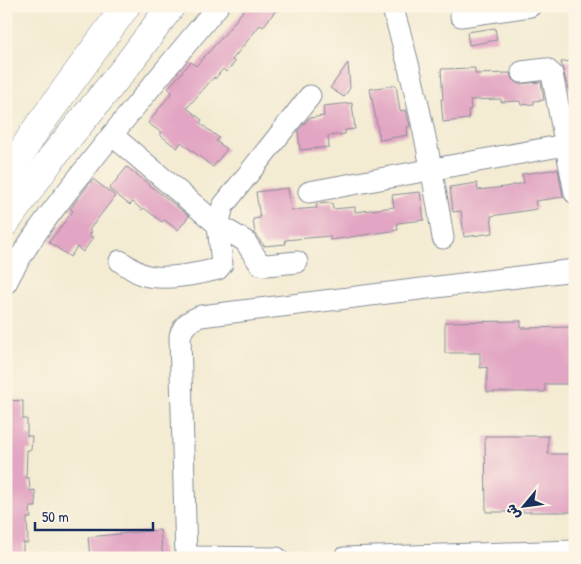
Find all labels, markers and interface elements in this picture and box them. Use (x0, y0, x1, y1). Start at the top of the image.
north arrow (498, 482, 548, 532)
scale bar (35, 499, 152, 531)
text: ش (500, 501, 524, 524)
text: 50 m (42, 506, 69, 527)

